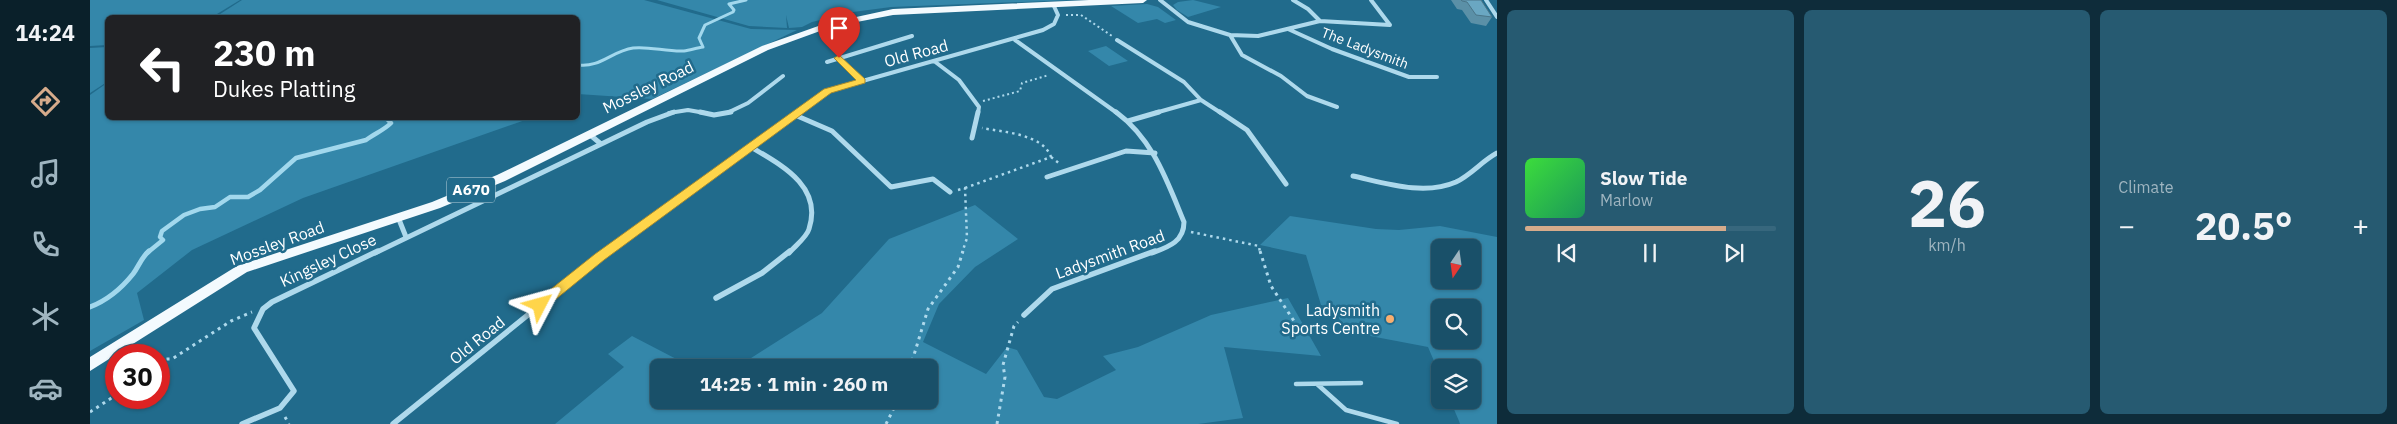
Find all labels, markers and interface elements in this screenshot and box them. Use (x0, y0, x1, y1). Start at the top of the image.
pin (818, 7, 860, 58)
icon: arrive (825, 14, 853, 42)
text: 14:24 (15, 18, 75, 47)
street label: The Ladysmith (1319, 23, 1411, 73)
text: 230 m (213, 30, 316, 76)
icon: left (130, 35, 195, 100)
street label: Old Road (882, 35, 950, 71)
street label: Mossley Road (599, 56, 697, 118)
text: Dukes Platting (213, 74, 355, 103)
icon: directions (28, 84, 63, 119)
icon: music (28, 156, 63, 191)
text: 26 (1908, 160, 1986, 245)
text: Slow Tide (1600, 166, 1687, 190)
text: Climate (2118, 177, 2173, 197)
road number: A670 (447, 178, 495, 202)
text: Marlow (1600, 190, 1653, 210)
text: 20.5° (2195, 201, 2293, 250)
text: − (2118, 207, 2135, 244)
text: + (2352, 207, 2369, 244)
street label: Mossley Road (227, 217, 327, 269)
street label: Ladysmith Road (1053, 225, 1167, 283)
icon: phone (28, 227, 63, 262)
street label: Kingsley Close (277, 229, 380, 291)
text: km/h (1928, 235, 1966, 255)
north arrow (1431, 239, 1481, 289)
map controls (1431, 239, 1481, 409)
icon: previous (1553, 239, 1581, 267)
icon: pause (1636, 239, 1664, 267)
icon: next (1720, 239, 1748, 267)
position arrow (513, 278, 565, 330)
icon: climate (28, 299, 63, 334)
button: search (1431, 299, 1481, 349)
place label: Ladysmith Sports Centre (1281, 300, 1380, 338)
street label: Old Road (445, 312, 509, 368)
marker: Ladysmith Sports Centre (1384, 313, 1396, 325)
speed limit sign: 30 (105, 344, 170, 409)
button: layers (1431, 359, 1481, 409)
icon: car (28, 371, 63, 406)
text: 14:25 · 1 min · 260 m (700, 372, 888, 396)

